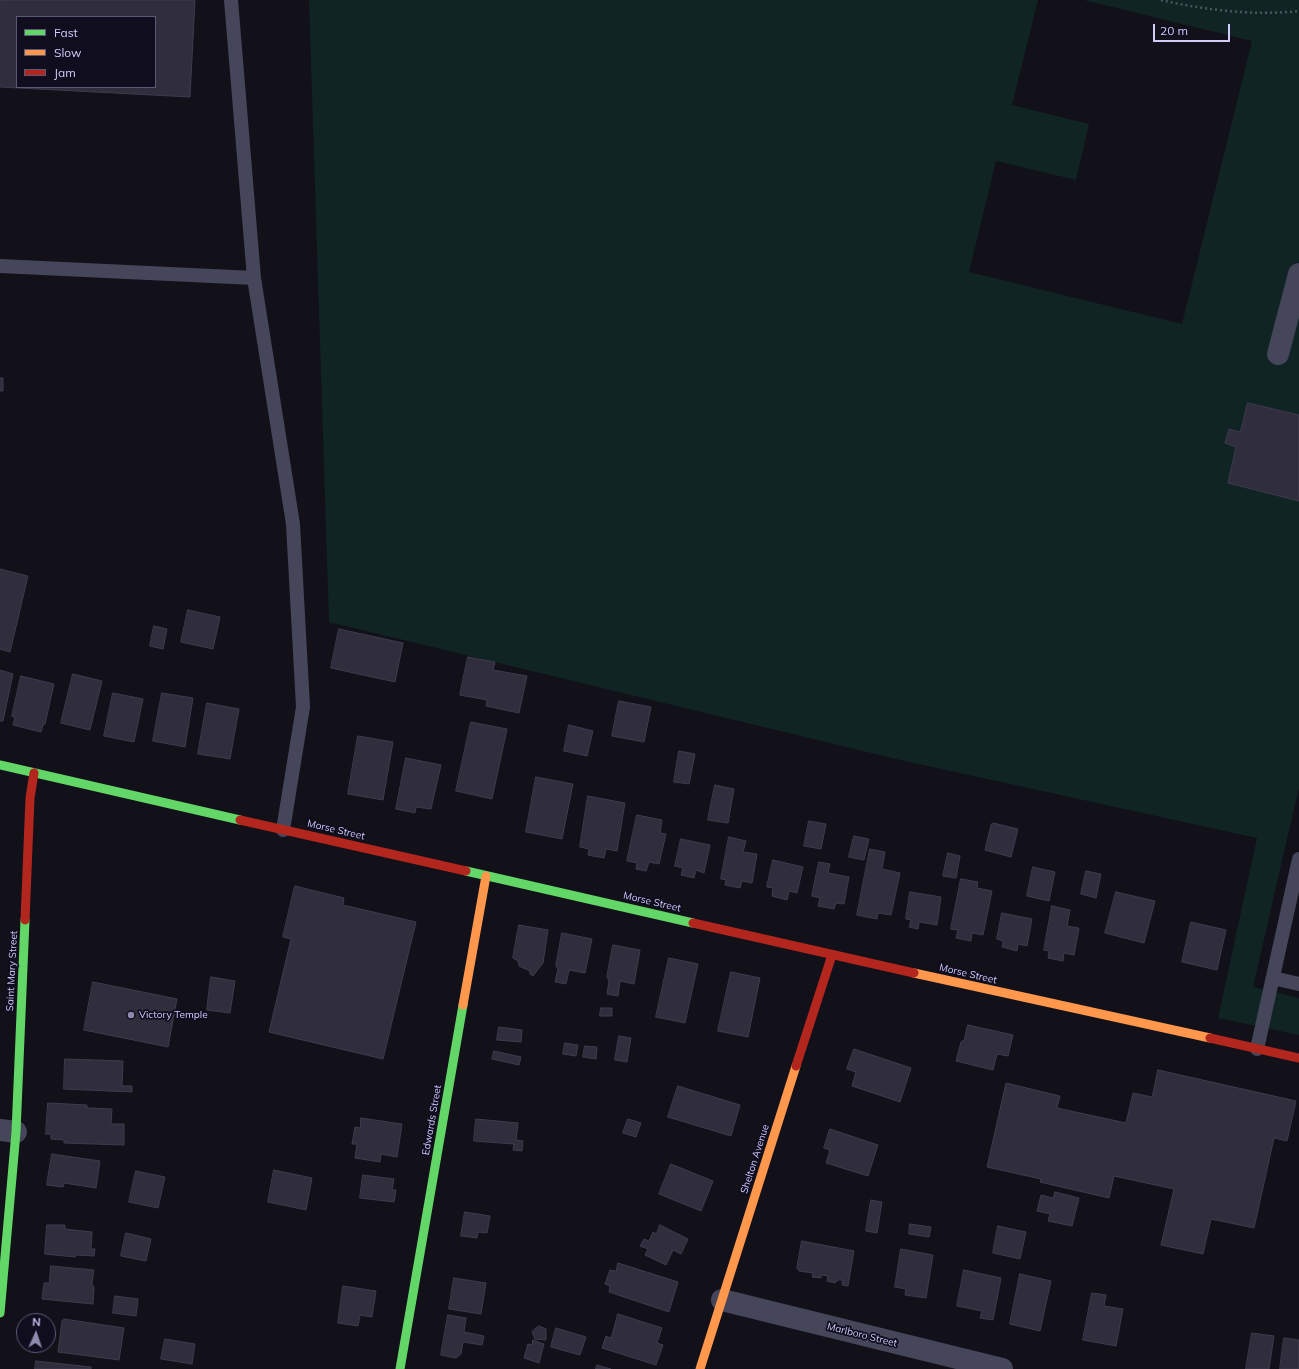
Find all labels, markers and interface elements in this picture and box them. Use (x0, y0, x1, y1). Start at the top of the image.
legend (16, 16, 156, 88)
scale bar (1155, 16, 1232, 42)
text: 20 m (1160, 23, 1188, 38)
text: Fast (54, 25, 78, 40)
text: Slow (54, 45, 82, 60)
text: Jam (54, 65, 76, 80)
street label: Morse Street (306, 818, 366, 842)
street label: Morse Street (622, 890, 682, 914)
street label: Saint Mary Street (4, 930, 20, 1012)
street label: Morse Street (938, 962, 998, 986)
place label: Victory Temple (139, 1009, 208, 1021)
marker: Victory Temple (126, 1010, 136, 1020)
street label: Edwards Street (420, 1084, 444, 1156)
street label: Shelton Avenue (738, 1123, 772, 1195)
north arrow (16, 1313, 56, 1353)
text: N (32, 1315, 41, 1329)
street label: Marlboro Street (826, 1320, 898, 1350)

